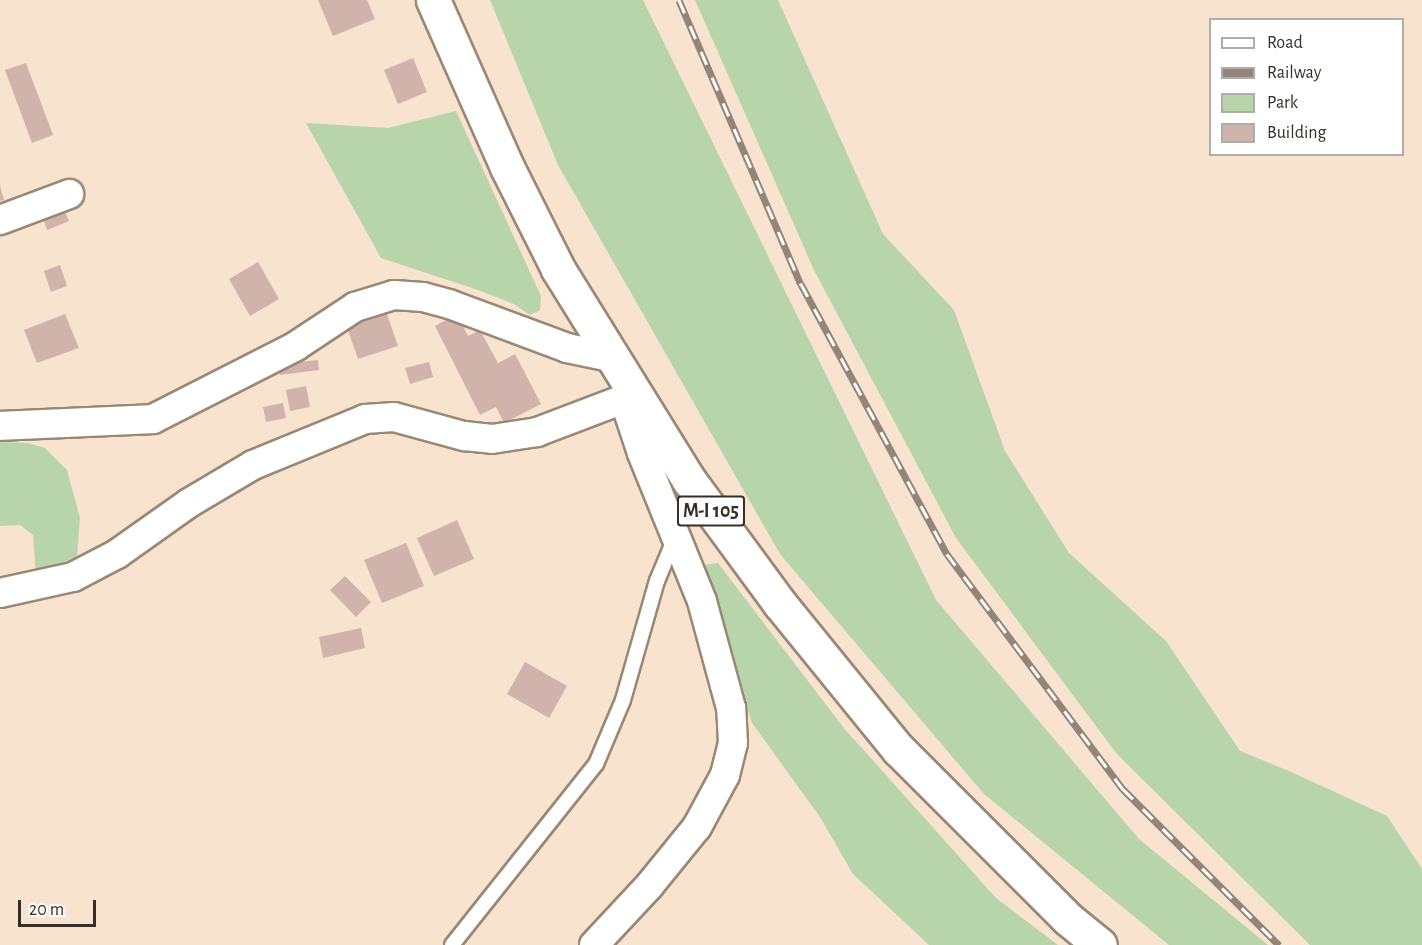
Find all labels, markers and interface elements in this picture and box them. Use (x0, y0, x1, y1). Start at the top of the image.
legend (1209, 18, 1404, 156)
text: Road (1267, 34, 1303, 52)
text: Railway (1267, 64, 1321, 82)
text: Park (1267, 94, 1298, 112)
text: Building (1267, 124, 1326, 142)
road number: M-I 105 (676, 494, 746, 528)
scale bar (21, 888, 99, 926)
text: 20 m (29, 901, 64, 919)

